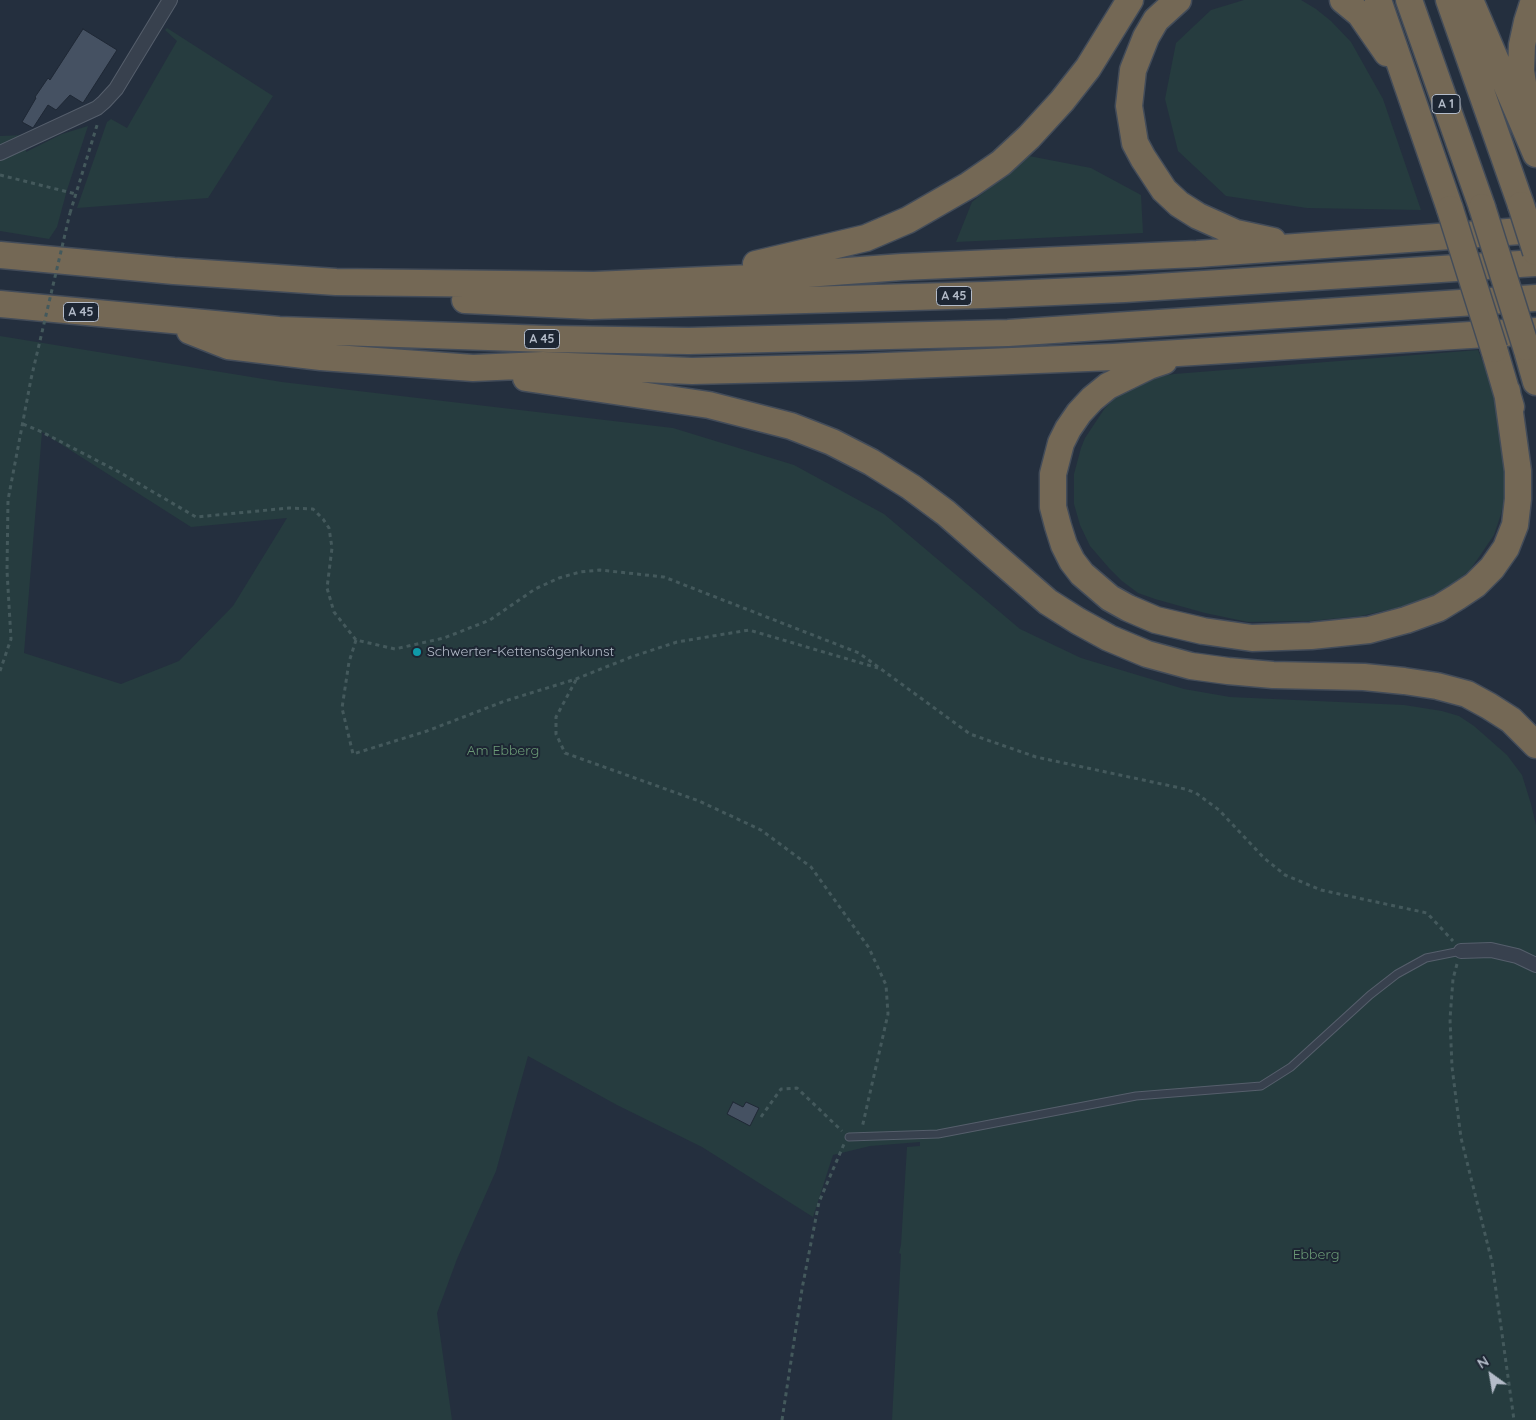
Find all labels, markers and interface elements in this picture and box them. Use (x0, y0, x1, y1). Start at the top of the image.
road number: A 1 (1432, 95, 1460, 114)
road number: A 45 (936, 286, 972, 306)
road number: A 45 (64, 302, 98, 322)
road number: A 45 (524, 329, 560, 348)
place label: Schwerter-Kettensägenkunst (427, 644, 614, 660)
marker: Schwerter-Kettensägenkunst (411, 646, 423, 658)
park label: Am Ebberg (467, 743, 539, 759)
park label: Ebberg (1293, 1247, 1339, 1263)
north arrow (1466, 1350, 1516, 1400)
text: N (1474, 1352, 1492, 1373)

